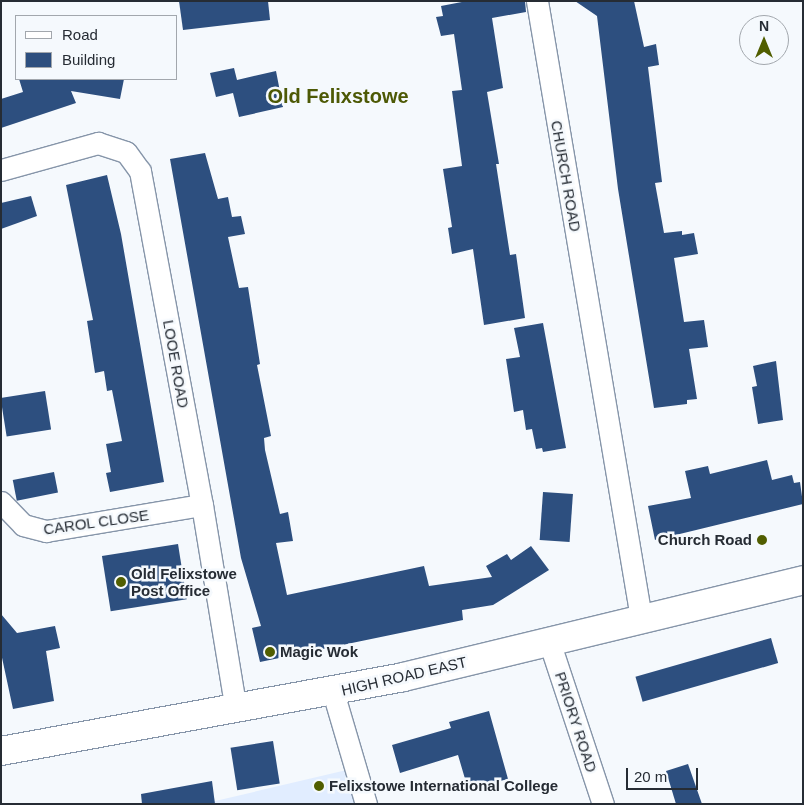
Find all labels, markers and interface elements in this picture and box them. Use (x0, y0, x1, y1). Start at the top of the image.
legend (15, 15, 178, 80)
north arrow (739, 15, 789, 65)
text: N (759, 18, 769, 34)
text: Road (62, 26, 98, 43)
text: Building (62, 51, 115, 68)
district label: Old Felixstowe (267, 84, 409, 108)
street label: CHURCH ROAD (547, 119, 585, 233)
street label: LOOE ROAD (159, 319, 193, 409)
street label: CAROL CLOSE (42, 506, 150, 538)
place label: Church Road (658, 531, 752, 549)
marker: Church Road (756, 534, 768, 546)
place label: Old Felixstowe Post Office (131, 564, 237, 599)
marker: Old Felixstowe Post Office (115, 576, 127, 588)
place label: Magic Wok (280, 643, 358, 661)
marker: Magic Wok (264, 646, 276, 658)
street label: HIGH ROAD EAST (339, 653, 469, 699)
street label: PRIORY ROAD (551, 669, 601, 775)
scale bar (629, 758, 702, 790)
text: 20 m (634, 768, 667, 785)
place label: Felixstowe International College (329, 777, 558, 795)
marker: Felixstowe International College (313, 780, 325, 792)

